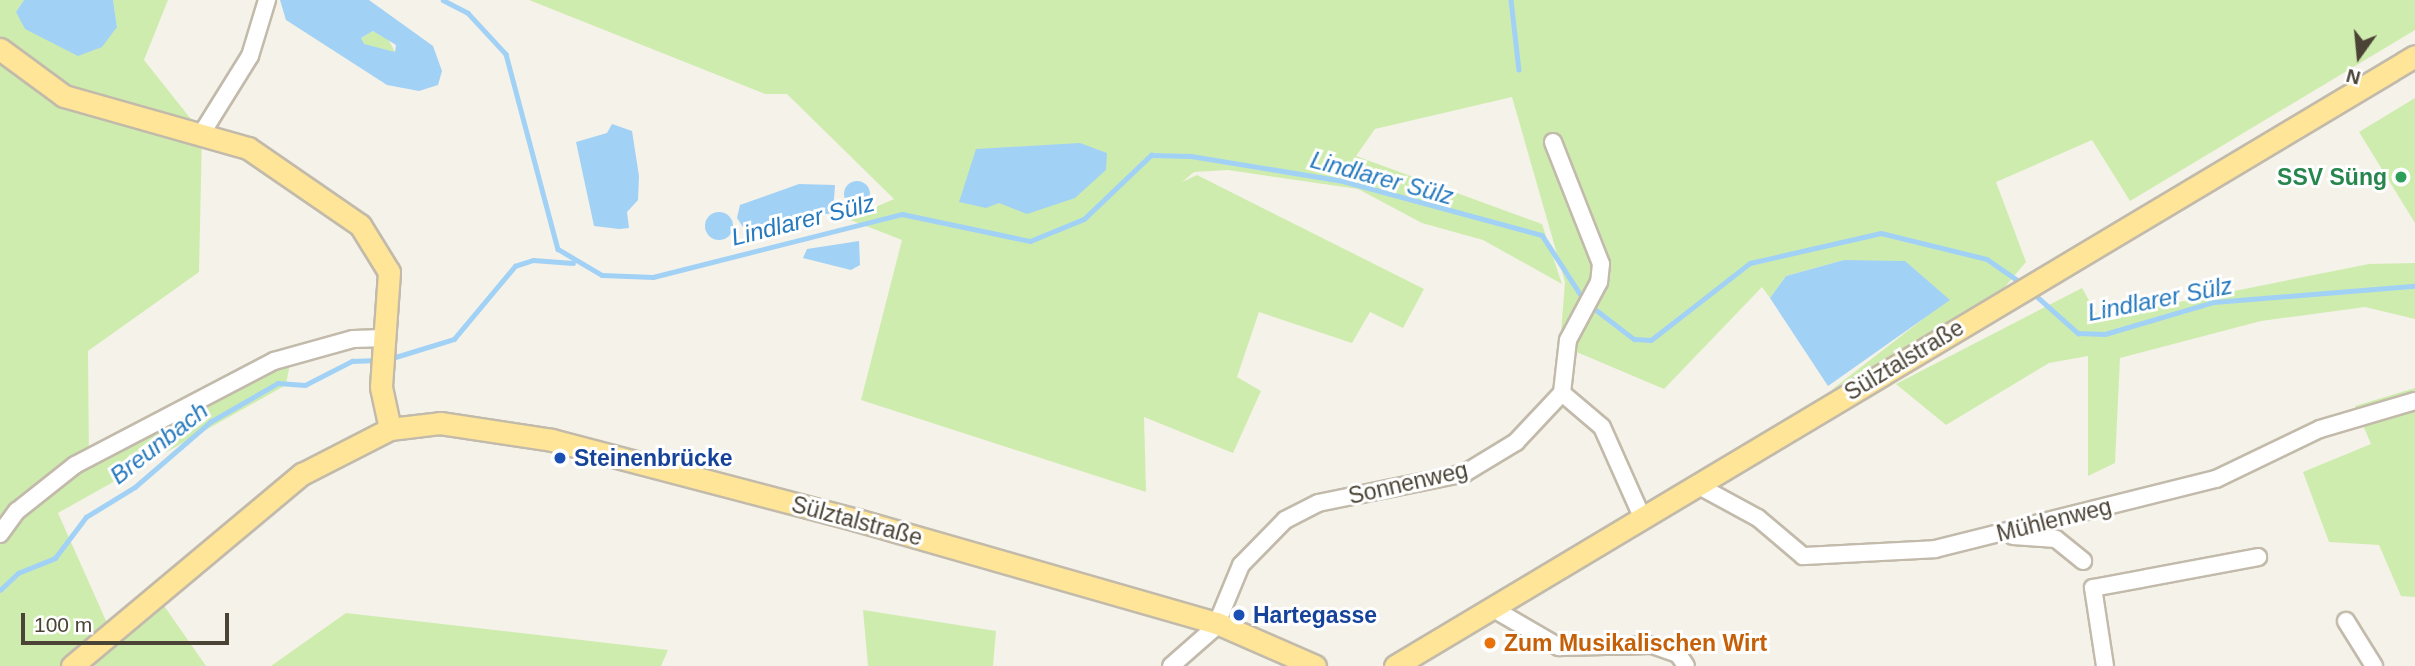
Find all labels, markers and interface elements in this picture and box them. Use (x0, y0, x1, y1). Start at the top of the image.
north arrow (2324, 21, 2394, 91)
text: N (2344, 65, 2363, 89)
water label: Lindlarer Sülz (1307, 145, 1457, 211)
place label: SSV Süng (2277, 163, 2387, 191)
marker: SSV Süng (2393, 169, 2409, 185)
water label: Lindlarer Sülz (728, 188, 878, 252)
water label: Lindlarer Sülz (2085, 271, 2235, 327)
street label: Sülztalstraße (1839, 314, 1969, 406)
water label: Breunbach (104, 396, 214, 490)
place label: Steinenbrücke (574, 444, 732, 472)
marker: Steinenbrücke (552, 450, 568, 466)
street label: Sonnenweg (1346, 456, 1470, 510)
street label: Sülztalstraße (789, 490, 925, 552)
street label: Mühlenweg (1994, 492, 2114, 548)
scale bar (24, 600, 233, 644)
place label: Hartegasse (1253, 601, 1377, 629)
marker: Hartegasse (1231, 607, 1247, 623)
text: 100 m (34, 613, 92, 636)
place label: Zum Musikalischen Wirt (1504, 629, 1767, 657)
marker: Zum Musikalischen Wirt (1482, 635, 1498, 651)

